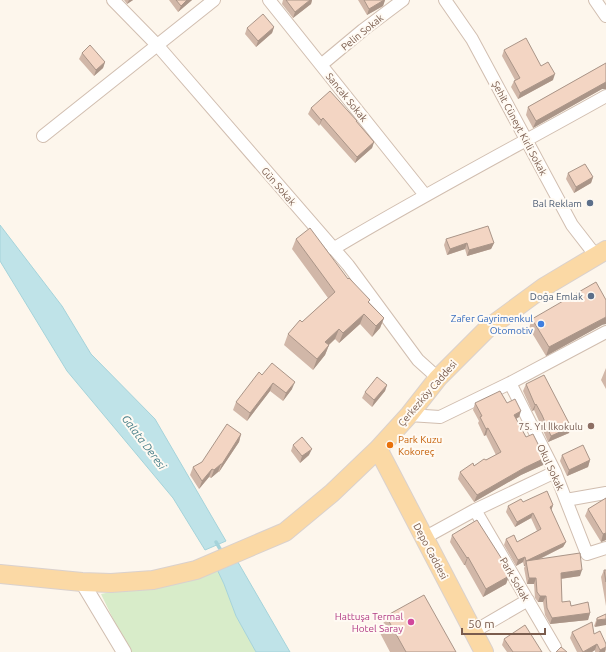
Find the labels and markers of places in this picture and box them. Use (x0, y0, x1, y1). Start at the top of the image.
place label: Bal Reklam (532, 198, 582, 209)
marker: Bal Reklam (585, 198, 595, 208)
place label: Doğa Emlak (530, 291, 583, 302)
marker: Doğa Emlak (586, 291, 596, 301)
place label: Zafer Gayrimenkul Otomotiv (451, 313, 533, 336)
marker: Zafer Gayrimenkul Otomotiv (536, 319, 546, 329)
place label: 75. Yıl İlkokulu (519, 421, 583, 432)
marker: 75. Yıl İlkokulu (586, 421, 596, 431)
place label: Park Kuzu Kokoreç (398, 434, 442, 457)
marker: Park Kuzu Kokoreç (385, 440, 395, 450)
place label: Hattuşa Termal Hotel Saray (335, 611, 403, 634)
marker: Hattuşa Termal Hotel Saray (406, 617, 416, 627)

